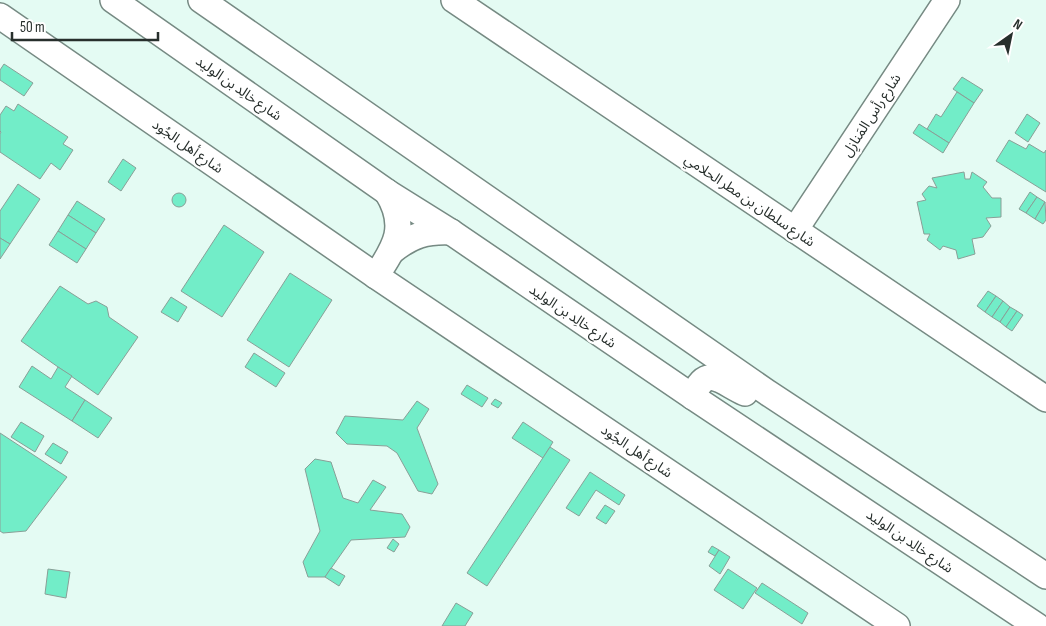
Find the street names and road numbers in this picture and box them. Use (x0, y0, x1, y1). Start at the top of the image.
street label: شارع خالِد بن الوليد (191, 52, 285, 126)
street label: شارع رأس المَنازِل (838, 70, 906, 161)
street label: شارع أهل الجُود (148, 115, 227, 179)
street label: شارع سلطان بن مطر الحلامي (680, 150, 818, 252)
street label: شارع خالِد بن الوليد (525, 281, 619, 353)
street label: شارع أهل الجُود (597, 421, 676, 483)
street label: شارع خالِد بن الوليد (862, 506, 956, 578)

